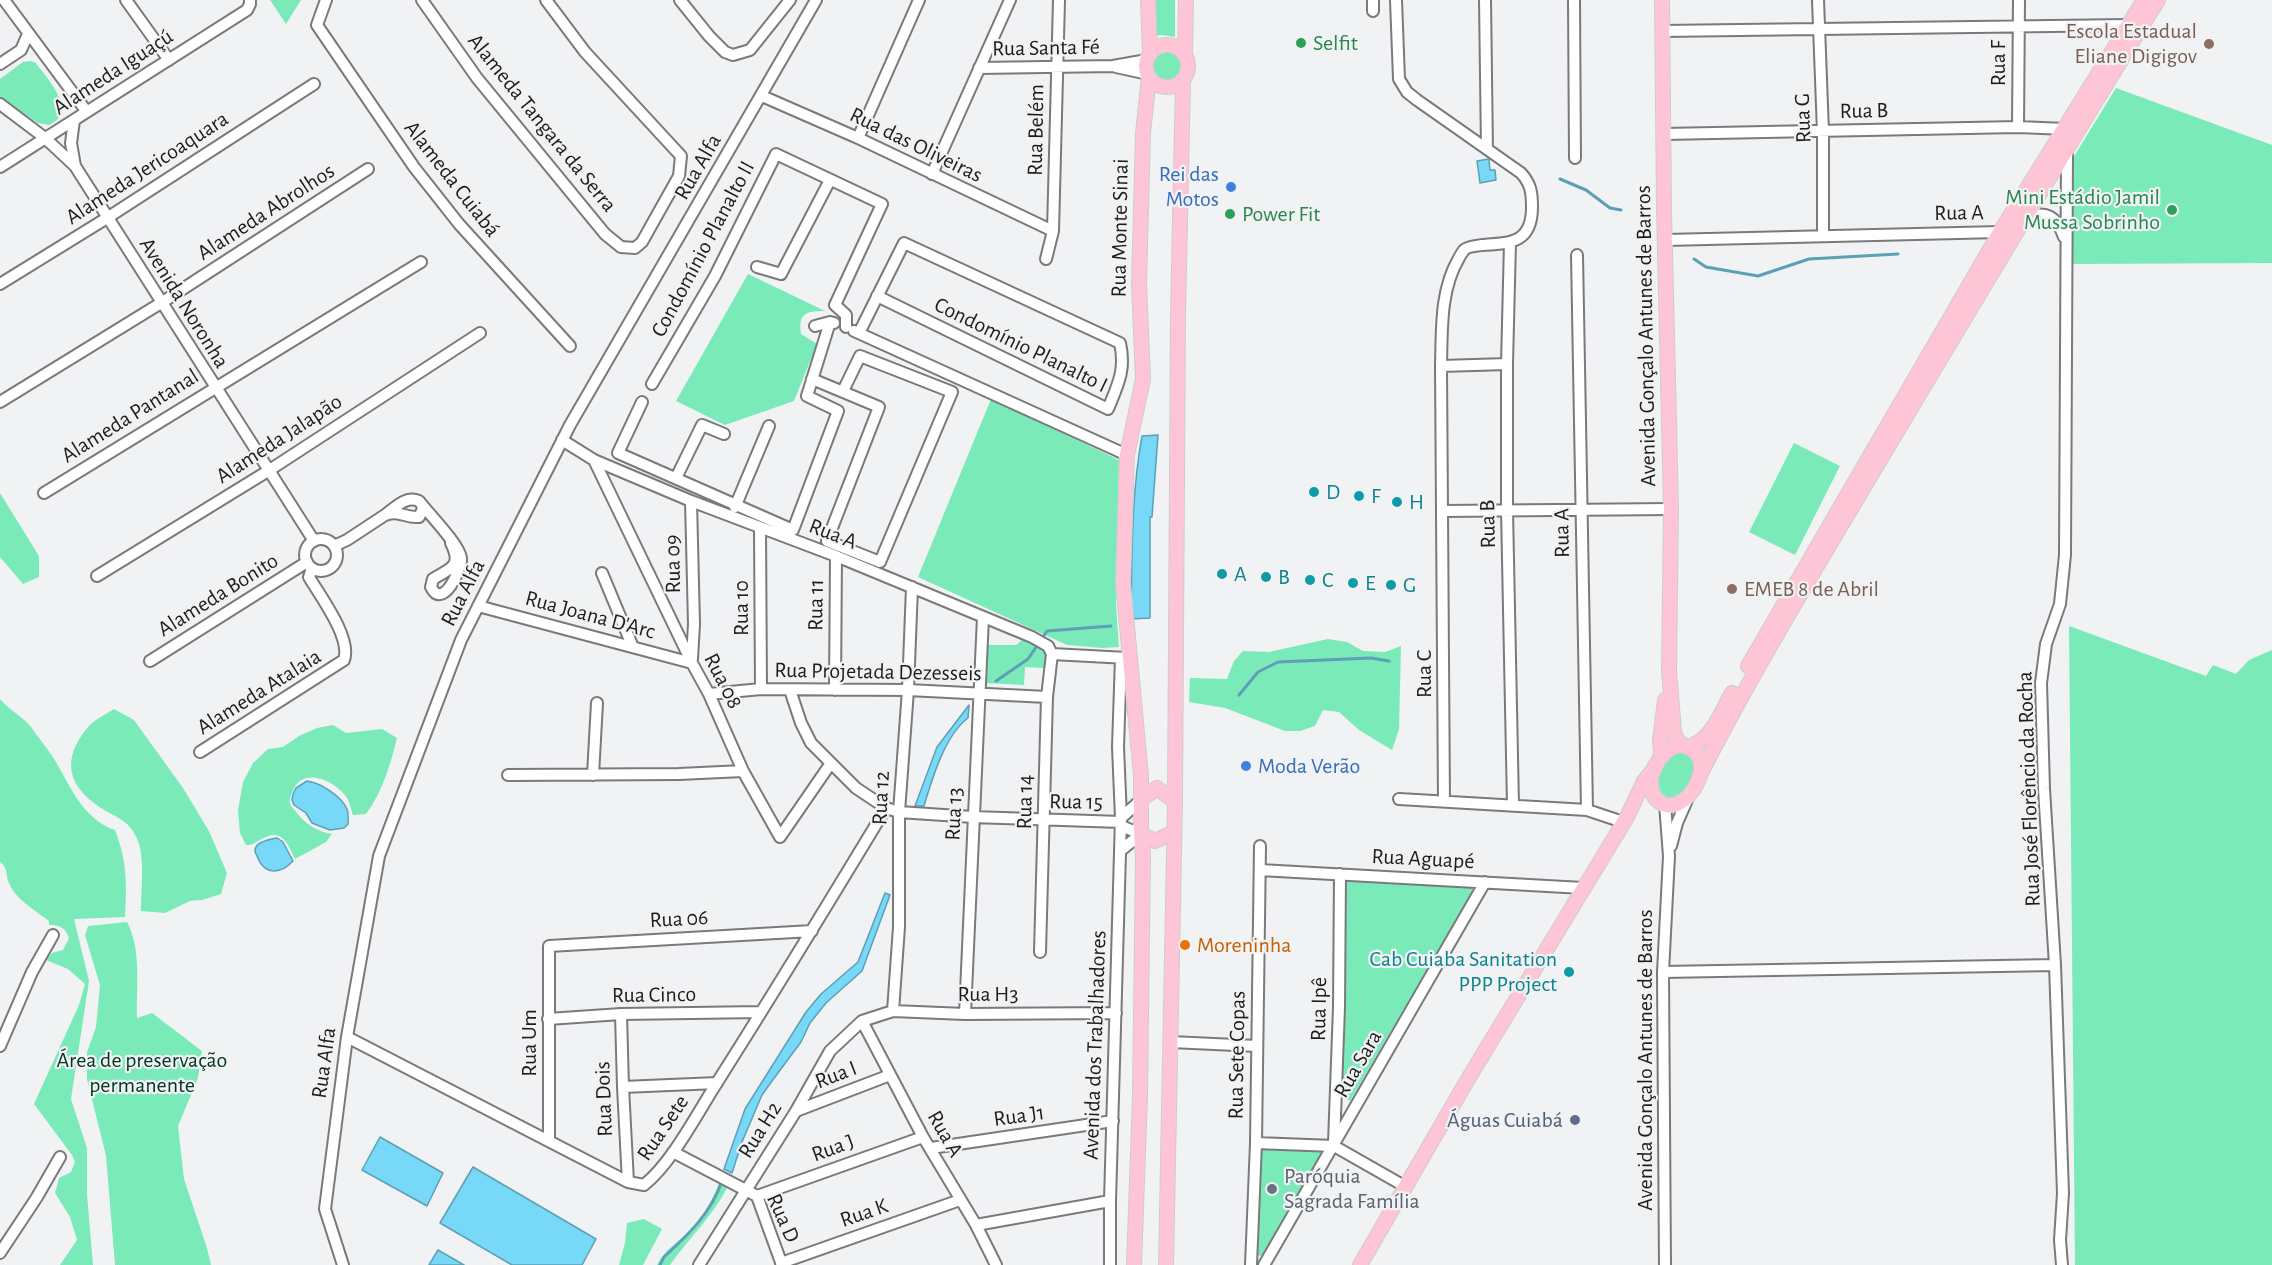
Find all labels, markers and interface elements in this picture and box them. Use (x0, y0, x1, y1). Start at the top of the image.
place label: Escola Estadual Eliane Digigov (2066, 18, 2197, 70)
street label: Alameda Iguaçú (48, 23, 178, 121)
street label: Alameda Tangara da Serra (462, 28, 622, 218)
place label: Selfit (1313, 30, 1358, 56)
street label: Rua Santa Fé (992, 34, 1100, 62)
marker: Selfit (1294, 36, 1308, 50)
marker: Escola Estadual Eliane Digigov (2202, 37, 2216, 51)
street label: Rua F (1985, 40, 2011, 86)
street label: Rua Belém (1022, 84, 1050, 176)
street label: Rua G (1789, 93, 1817, 143)
street label: Rua B (1839, 97, 1889, 125)
street label: Rua das Oliveiras (845, 101, 987, 189)
street label: Alameda Jericoaquara (61, 106, 233, 230)
street label: Alameda Cuiabá (398, 116, 506, 242)
street label: Rua Alfa (669, 129, 727, 205)
street label: Condomínio Planalto II (645, 156, 761, 342)
street label: Alameda Abrolhos (192, 158, 340, 266)
street label: Rua Monte Sinai (1106, 158, 1134, 298)
place label: Rei das Motos (1159, 161, 1219, 212)
marker: Rei das Motos (1224, 180, 1238, 194)
place label: Mini Estádio Jamil Mussa Sobrinho (2005, 184, 2160, 236)
street label: Avenida Gonçalo Antunes de Barros (1630, 185, 1662, 487)
street label: Rua A (1934, 199, 1984, 227)
place label: Power Fit (1242, 201, 1320, 227)
marker: Mini Estádio Jamil Mussa Sobrinho (2165, 203, 2179, 217)
marker: Power Fit (1223, 207, 1237, 221)
street label: Avenida Noronha (133, 233, 235, 373)
street label: Condomínio Planalto I (930, 292, 1112, 398)
street label: Alameda Pantanal (56, 363, 204, 469)
street label: Alameda Jalapão (211, 388, 347, 490)
place label: D (1326, 479, 1340, 505)
place label: F (1371, 483, 1381, 509)
marker: D (1307, 485, 1321, 499)
marker: F (1352, 489, 1366, 503)
place label: H (1409, 489, 1424, 515)
marker: H (1390, 495, 1404, 509)
street label: Rua B (1474, 499, 1502, 549)
street label: Rua A (1548, 508, 1576, 558)
street label: Rua A (805, 513, 861, 555)
street label: Rua 09 (659, 534, 687, 594)
street label: Alameda Bonito (153, 547, 283, 643)
street label: Rua Alfa (435, 555, 491, 631)
place label: A (1234, 561, 1247, 587)
place label: B (1278, 564, 1290, 590)
marker: A (1215, 567, 1229, 581)
place label: C (1322, 567, 1333, 593)
marker: B (1259, 570, 1273, 584)
place label: E (1365, 570, 1376, 596)
place label: G (1403, 572, 1416, 598)
marker: C (1303, 573, 1317, 587)
marker: E (1346, 576, 1360, 590)
place label: EMEB 8 de Abril (1744, 576, 1879, 602)
marker: G (1384, 578, 1398, 592)
street label: Rua 11 (802, 579, 830, 631)
street label: Rua 10 (728, 580, 754, 636)
marker: EMEB 8 de Abril (1725, 582, 1739, 596)
street label: Rua Joana D'Arc (522, 585, 658, 645)
street label: Alameda Atalaia (192, 643, 326, 741)
street label: Rua 08 (698, 649, 748, 713)
street label: Rua C (1411, 650, 1437, 698)
street label: Rua Projetada Dezesseis (774, 657, 982, 687)
street label: Rua José Florêncio da Rocha (2012, 671, 2046, 907)
place label: Moda Verão (1258, 753, 1360, 779)
marker: Moda Verão (1239, 759, 1253, 773)
street label: Rua 12 (866, 770, 896, 826)
street label: Rua 14 (1011, 774, 1039, 830)
street label: Rua 13 (939, 787, 969, 841)
street label: Rua 15 (1049, 788, 1103, 816)
street label: Rua Aguapé (1371, 843, 1475, 875)
street label: Rua 06 (649, 904, 709, 934)
street label: Avenida Gonçalo Antunes de Barros (1632, 909, 1658, 1211)
street label: Avenida dos Trabalhadores (1078, 930, 1112, 1160)
place label: Moreninha (1197, 932, 1291, 958)
marker: Moreninha (1178, 938, 1192, 952)
place label: Cab Cuiaba Sanitation PPP Project (1369, 946, 1557, 998)
marker: Cab Cuiaba Sanitation PPP Project (1562, 965, 1576, 979)
street label: Rua Ipê (1305, 977, 1333, 1041)
street label: Rua Cinco (612, 981, 696, 1009)
street label: Rua H3 (958, 981, 1018, 1007)
street label: Rua Sete Copas (1223, 990, 1251, 1120)
street label: Rua Um (516, 1009, 542, 1077)
street label: Rua Sara (1328, 1025, 1388, 1103)
street label: Rua Alfa (306, 1026, 342, 1100)
park label: Área de preservação permanente (57, 1047, 227, 1098)
street label: Rua I (811, 1055, 861, 1095)
street label: Rua Dois (589, 1061, 619, 1137)
street label: Rua Sete (631, 1090, 695, 1166)
street label: Rua H2 (732, 1097, 788, 1163)
street label: Rua J1 (992, 1099, 1046, 1133)
street label: Rua A (921, 1106, 969, 1162)
place label: Águas Cuiabá (1447, 1107, 1563, 1133)
marker: Águas Cuiabá (1568, 1113, 1582, 1127)
street label: Rua J (808, 1128, 858, 1168)
place label: Paróquia Sagrada Família (1284, 1163, 1420, 1214)
marker: Paróquia Sagrada Família (1265, 1182, 1279, 1196)
street label: Rua D (761, 1189, 805, 1247)
street label: Rua K (837, 1193, 891, 1233)

